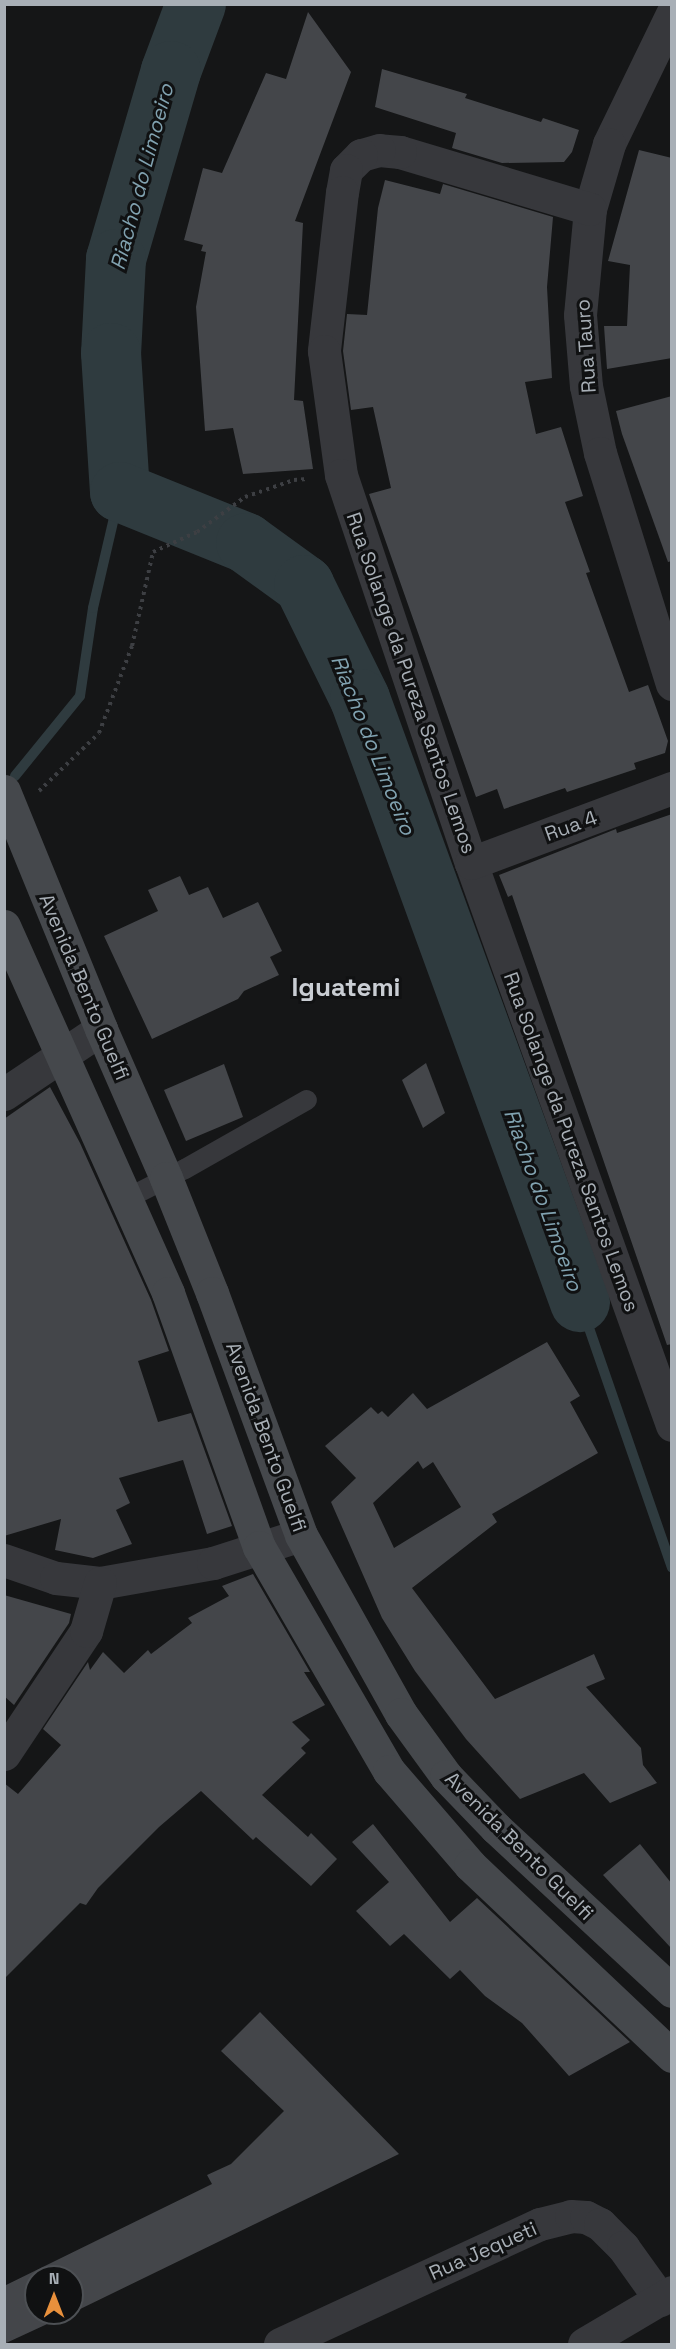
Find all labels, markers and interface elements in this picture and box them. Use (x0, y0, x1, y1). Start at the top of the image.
water label: Riacho do Limoeiro (105, 81, 179, 273)
street label: Rua Tauro (571, 298, 601, 394)
street label: Rua Solange da Pureza Santos Lemos (341, 509, 481, 857)
water label: Riacho do Limoeiro (325, 651, 421, 839)
street label: Rua 4 (542, 805, 600, 847)
street label: Avenida Bento Guelfi (34, 890, 134, 1084)
street label: Rua Solange da Pureza Santos Lemos (498, 969, 644, 1315)
district label: Iguatemi (291, 972, 401, 1004)
water label: Riacho do Limoeiro (498, 1106, 588, 1294)
street label: Avenida Bento Guelfi (221, 1339, 311, 1535)
street label: Avenida Bento Guelfi (440, 1767, 598, 1925)
street label: Rua Jequeti (425, 2217, 541, 2285)
north arrow (24, 2265, 84, 2325)
text: N (49, 2268, 59, 2289)

